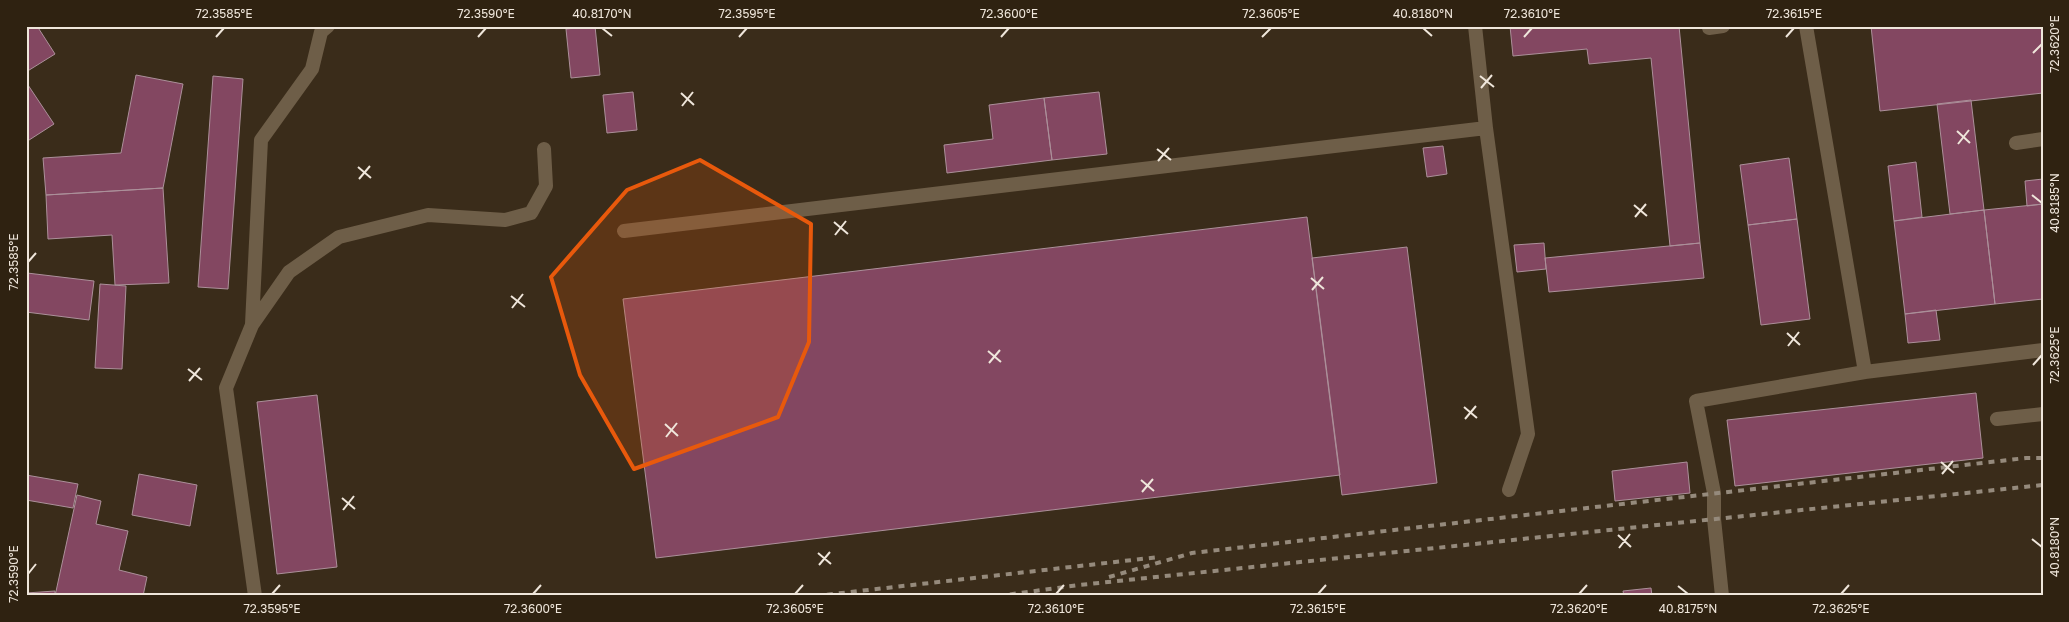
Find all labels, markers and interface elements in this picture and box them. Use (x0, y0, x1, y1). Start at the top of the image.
text: 72.3585°E (195, 6, 253, 21)
text: 72.3590°E (457, 6, 515, 21)
text: 40.8170°N (572, 6, 632, 21)
text: 72.3595°E (718, 6, 776, 21)
text: 72.3600°E (980, 6, 1038, 21)
text: 72.3605°E (1242, 6, 1300, 21)
text: 40.8180°N (1393, 6, 1453, 21)
text: 72.3610°E (1504, 6, 1560, 21)
text: 72.3615°E (1766, 6, 1822, 21)
text: 72.3620°E (2047, 15, 2062, 73)
text: 40.8185°N (2047, 173, 2062, 233)
text: 72.3585°E (6, 233, 21, 291)
text: 72.3625°E (2047, 326, 2062, 384)
text: 40.8180°N (2047, 517, 2062, 577)
text: 72.3590°E (6, 545, 21, 603)
text: 72.3595°E (243, 601, 301, 616)
text: 72.3600°E (504, 601, 562, 616)
text: 72.3605°E (766, 601, 824, 616)
text: 72.3610°E (1028, 601, 1084, 616)
text: 72.3615°E (1290, 601, 1346, 616)
text: 72.3620°E (1550, 601, 1608, 616)
text: 40.8175°N (1659, 601, 1717, 616)
text: 72.3625°E (1812, 601, 1870, 616)

